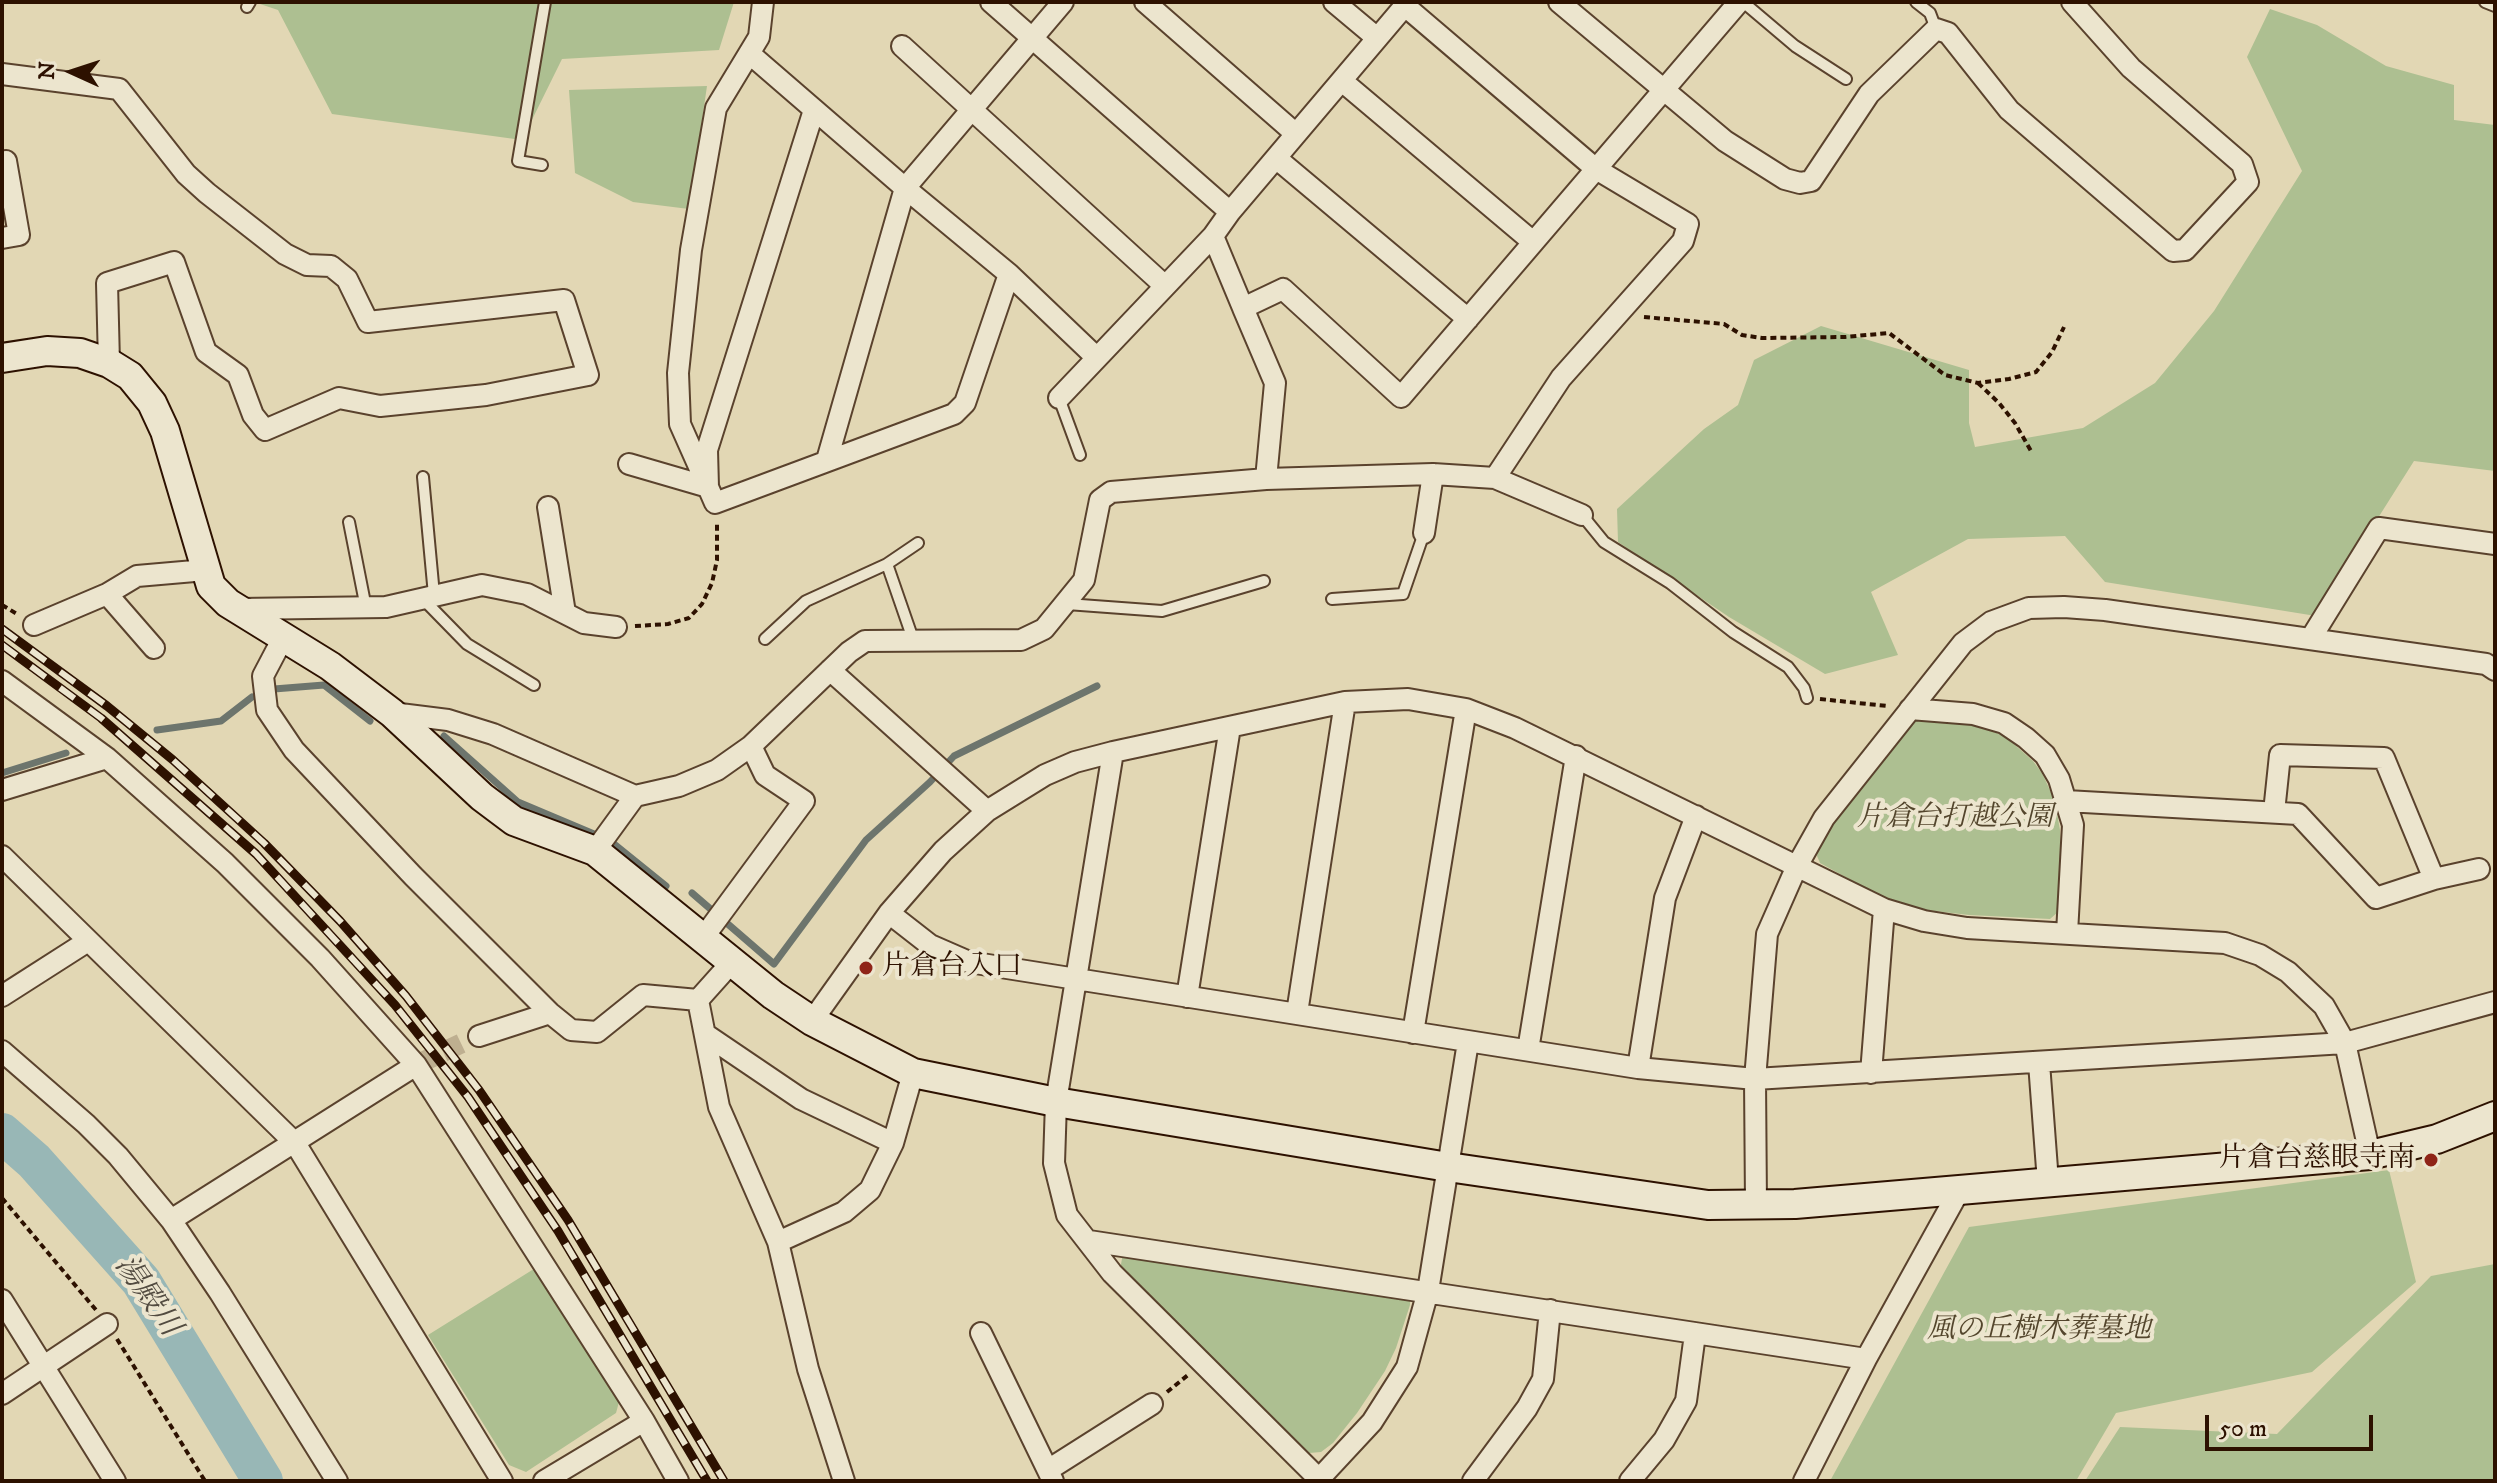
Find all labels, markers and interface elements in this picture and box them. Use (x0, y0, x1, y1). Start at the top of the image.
north arrow (32, 32, 112, 112)
text: N (34, 61, 61, 80)
park label: 片倉台打越公園 (1857, 802, 2053, 836)
place label: 片倉台入口 (882, 951, 1022, 985)
marker: 片倉台入口 (857, 959, 875, 977)
place label: 片倉台慈眼寺南 (2219, 1143, 2415, 1177)
marker: 片倉台慈眼寺南 (2422, 1151, 2440, 1169)
water label: 湯殿川 (105, 1250, 187, 1344)
park label: 風の丘樹木葬墓地 (1927, 1314, 2151, 1348)
scale bar (2209, 1399, 2377, 1449)
text: 50 m (2219, 1414, 2267, 1444)

